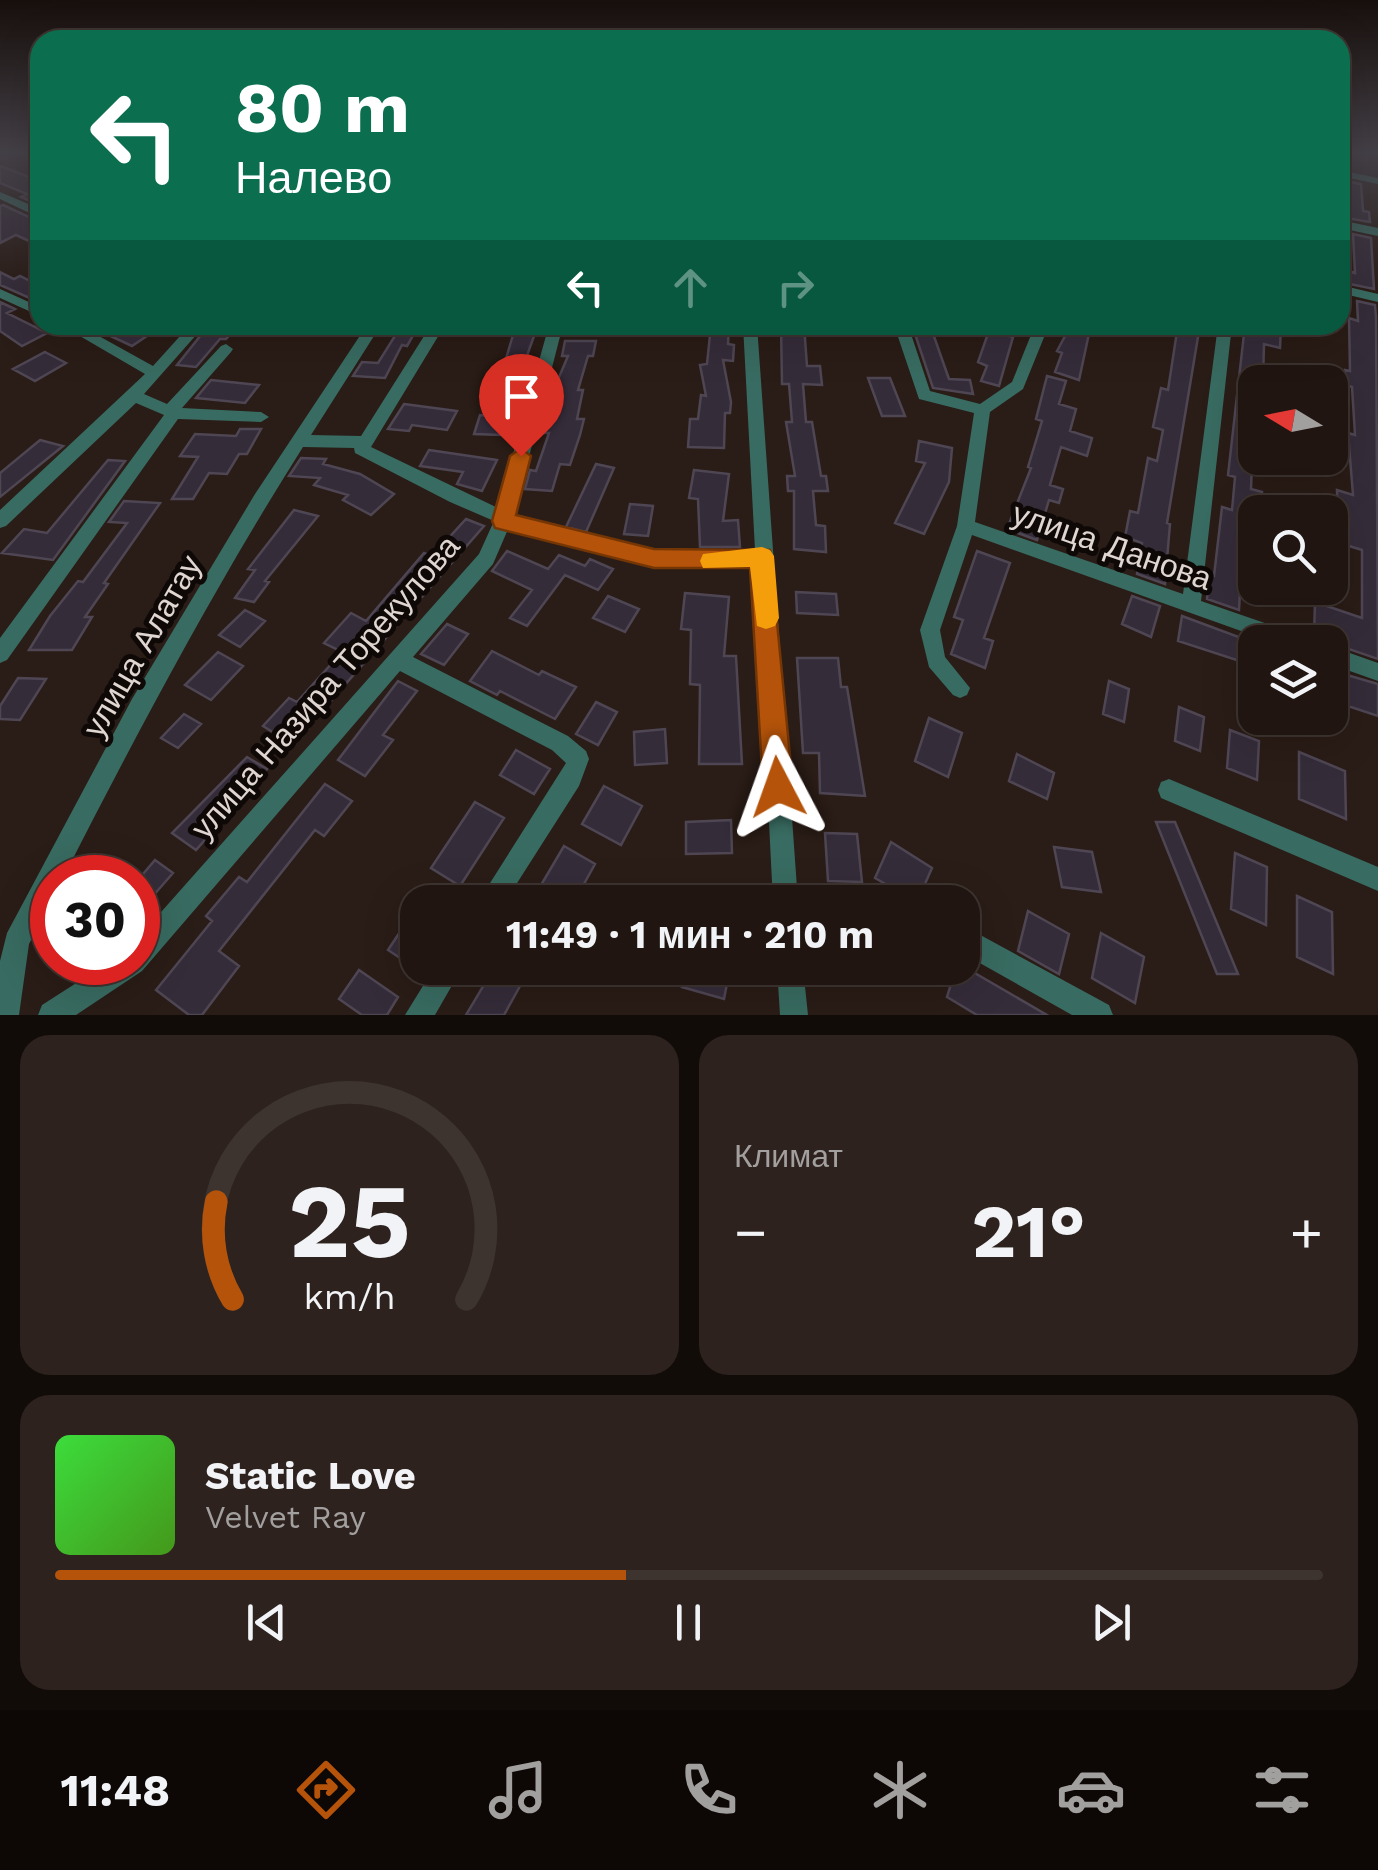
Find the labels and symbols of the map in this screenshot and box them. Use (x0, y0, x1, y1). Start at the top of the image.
pin (479, 354, 564, 457)
north arrow (1238, 365, 1348, 475)
street label: улица Данова (1007, 494, 1217, 598)
street label: улица Назира Торекулова (183, 527, 467, 847)
street label: улица Алатау (75, 548, 209, 744)
position arrow (726, 735, 830, 839)
speed limit sign: 30 (30, 855, 160, 985)

